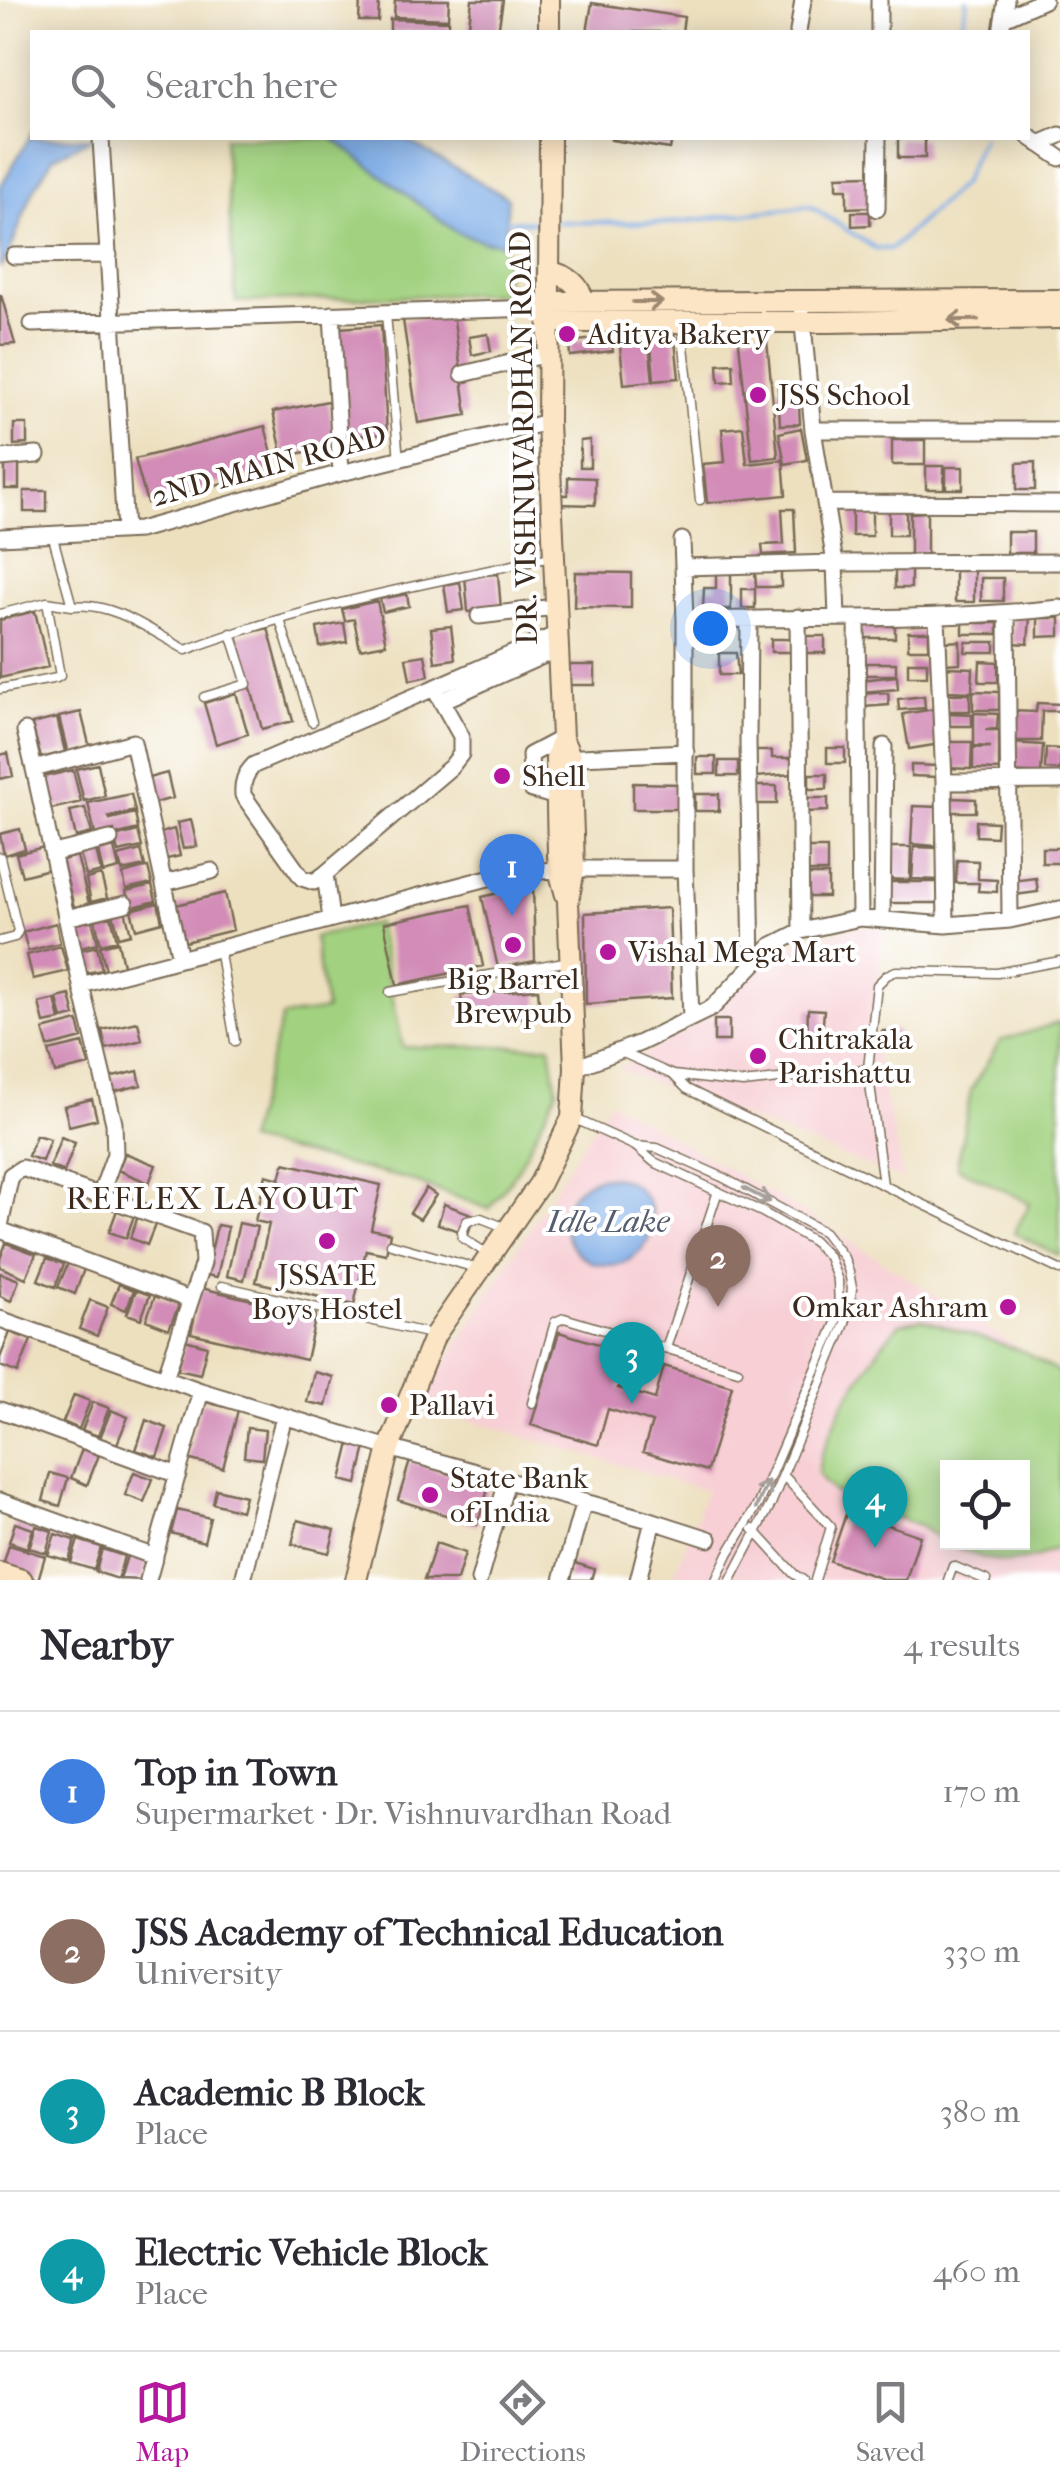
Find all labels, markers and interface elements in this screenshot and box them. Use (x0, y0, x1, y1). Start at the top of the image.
search box (30, 30, 1030, 140)
icon: search (65, 58, 120, 113)
text: Search here (145, 63, 338, 108)
street label: DR. VISHNUVARDHAN ROAD (503, 231, 545, 645)
one-way arrow (630, 292, 663, 312)
one-way arrow (947, 310, 979, 329)
place label: Aditya Bakery (586, 317, 771, 352)
marker: Aditya Bakery (556, 323, 578, 345)
place label: JSS School (776, 378, 910, 413)
marker: JSS School (747, 384, 769, 406)
street label: 2ND MAIN ROAD (148, 418, 390, 514)
your location (685, 603, 736, 654)
place label: Shell (522, 759, 586, 794)
marker: Shell (491, 765, 513, 787)
pin: 1 (480, 834, 544, 916)
marker: Big Barrel Brewpub (502, 934, 524, 956)
place label: Vishal Mega Mart (627, 935, 856, 970)
marker: Vishal Mega Mart (597, 941, 619, 963)
place label: Big Barrel Brewpub (447, 962, 579, 1031)
place label: Chitrakala Parishattu (778, 1022, 914, 1091)
marker: Chitrakala Parishattu (747, 1045, 769, 1067)
district label: REFLEX LAYOUT (66, 1180, 360, 1217)
one-way arrow (742, 1186, 771, 1205)
water label: Idle Lake (546, 1203, 671, 1240)
pin: 2 (686, 1224, 750, 1307)
marker: JSSATE Boys Hostel (316, 1230, 338, 1252)
place label: JSSATE Boys Hostel (252, 1258, 402, 1327)
place label: Omkar Ashram (792, 1290, 988, 1325)
marker: Omkar Ashram (997, 1296, 1019, 1318)
pin: 3 (600, 1322, 664, 1404)
place label: Pallavi (409, 1388, 495, 1423)
marker: Pallavi (378, 1394, 400, 1416)
map controls (940, 1460, 1030, 1550)
button: locate (940, 1460, 1030, 1550)
place label: State Bank of India (450, 1461, 589, 1530)
pin: 4 (842, 1466, 908, 1548)
one-way arrow (753, 1480, 772, 1510)
marker: State Bank of India (419, 1484, 441, 1506)
text: Nearby (40, 1621, 172, 1670)
text: 4 results (903, 1627, 1020, 1664)
text: Top in Town (135, 1750, 338, 1795)
text: 1 (67, 1773, 78, 1810)
text: 170 m (942, 1773, 1020, 1810)
text: Supermarket · Dr. Vishnuvardhan Road (135, 1795, 671, 1832)
text: JSS Academy of Technical Education (135, 1910, 724, 1955)
text: 2 (64, 1933, 81, 1970)
text: 330 m (943, 1933, 1020, 1970)
text: University (135, 1955, 282, 1992)
text: Academic B Block (135, 2070, 424, 2115)
text: 3 (66, 2093, 79, 2130)
text: 380 m (940, 2093, 1020, 2130)
text: Place (135, 2115, 208, 2152)
text: Electric Vehicle Block (135, 2230, 487, 2275)
text: 4 (63, 2253, 82, 2290)
text: 460 m (933, 2253, 1020, 2290)
text: Place (135, 2275, 208, 2312)
tab: Map (135, 2375, 190, 2468)
tab: Directions (460, 2375, 586, 2468)
tab: Saved (856, 2375, 925, 2468)

